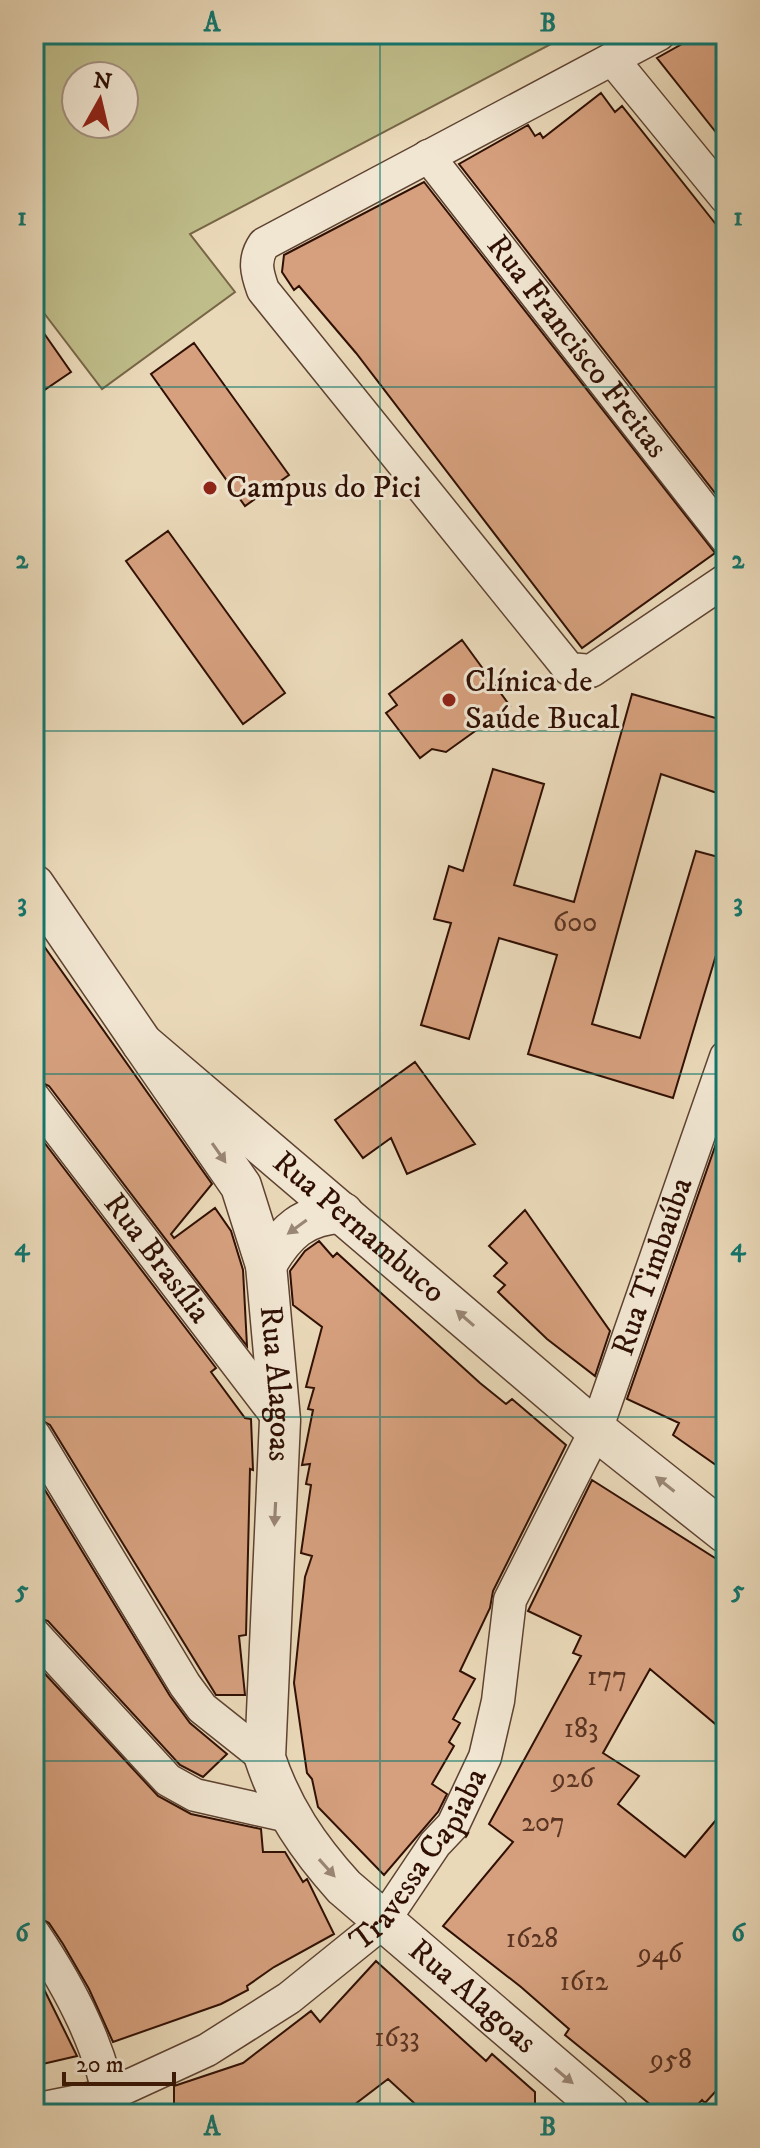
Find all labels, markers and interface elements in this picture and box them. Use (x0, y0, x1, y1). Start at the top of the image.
text: A (203, 7, 222, 40)
text: B (540, 7, 556, 40)
north arrow (60, 60, 140, 140)
text: N (92, 67, 113, 96)
text: 1 (17, 201, 27, 234)
text: 1 (733, 201, 743, 234)
street label: Rua Francisco Freitas (477, 227, 676, 466)
place label: Campus do Pici (226, 468, 421, 508)
marker: Campus do Pici (201, 479, 219, 497)
text: 2 (16, 544, 30, 577)
text: 2 (732, 544, 746, 577)
place label: Clínica de Saúde Bucal (465, 662, 620, 739)
marker: Clínica de Saúde Bucal (440, 691, 458, 709)
text: 3 (17, 887, 27, 920)
text: 3 (733, 887, 743, 920)
house number: 600 (553, 905, 597, 940)
one-way arrow (211, 1142, 226, 1163)
street label: Rua Pernambuco (264, 1143, 453, 1312)
street label: Rua Timbaúba (603, 1172, 703, 1361)
street label: Rua Brasília (94, 1186, 219, 1332)
one-way arrow (286, 1219, 307, 1234)
text: 4 (15, 1231, 31, 1264)
text: 4 (731, 1231, 747, 1264)
street label: Rua Alagoas (250, 1304, 300, 1463)
one-way arrow (455, 1310, 475, 1327)
one-way arrow (655, 1477, 675, 1493)
one-way arrow (268, 1502, 281, 1527)
text: 5 (15, 1574, 29, 1607)
text: 5 (731, 1574, 745, 1607)
house number: 177 (587, 1659, 627, 1694)
house number: 183 (564, 1711, 598, 1746)
house number: 926 (550, 1761, 596, 1796)
street label: Travessa Capiaba (342, 1762, 497, 1961)
house number: 207 (521, 1805, 565, 1840)
one-way arrow (317, 1858, 335, 1877)
text: 6 (15, 1917, 30, 1950)
text: 6 (731, 1917, 746, 1950)
house number: 1628 (506, 1921, 558, 1956)
street label: Rua Alagoas (400, 1931, 545, 2063)
house number: 946 (636, 1936, 684, 1971)
house number: 1612 (560, 1964, 609, 1999)
house number: 1633 (374, 2020, 420, 2055)
scale bar (64, 2036, 174, 2086)
house number: 958 (648, 2042, 692, 2077)
text: 20 m (76, 2050, 124, 2080)
one-way arrow (554, 2067, 574, 2084)
text: A (203, 2111, 222, 2144)
text: B (540, 2111, 556, 2144)

